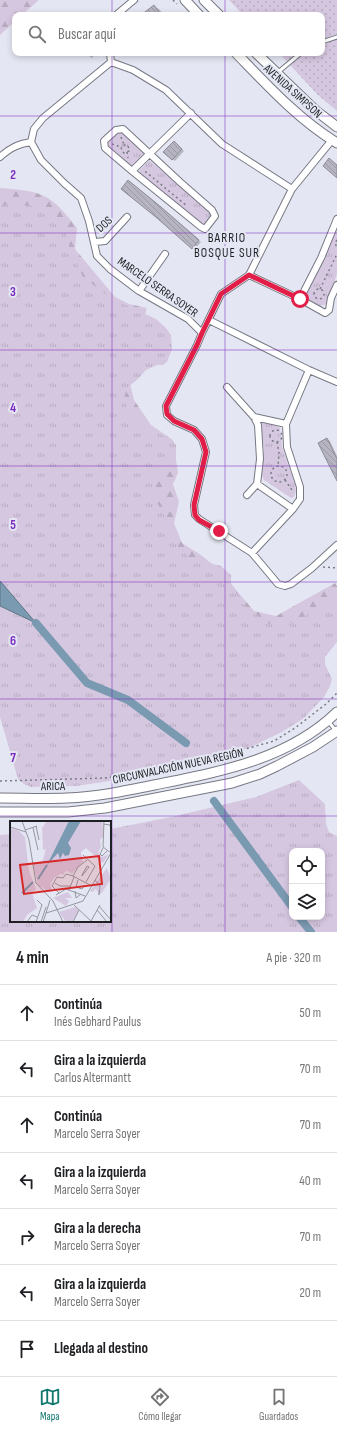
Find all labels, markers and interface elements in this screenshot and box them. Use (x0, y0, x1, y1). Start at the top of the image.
search box (12, 12, 325, 56)
icon: search (26, 23, 48, 45)
text: Buscar aquí (58, 25, 116, 44)
street label: AVENIDA SIMPSON (260, 61, 325, 122)
text: 2 (10, 167, 16, 183)
street label: DOS (93, 213, 116, 236)
district label: BARRIO BOSQUE SUR (194, 230, 260, 261)
street label: MARCELO SERRA SOYER (115, 254, 201, 321)
text: 3 (10, 284, 16, 300)
route start (291, 290, 309, 308)
text: 4 (10, 400, 16, 416)
text: 5 (10, 517, 16, 533)
route end (210, 522, 228, 540)
text: 6 (10, 633, 16, 649)
street label: CIRCUNVALACIÓN NUEVA REGIÓN (111, 745, 245, 788)
text: 7 (10, 750, 16, 766)
street label: ARICA (40, 779, 66, 794)
inset map (10, 821, 111, 922)
map controls (289, 848, 325, 920)
button: locate (289, 848, 325, 884)
button: layers (289, 884, 325, 920)
text: 4 min (16, 948, 49, 968)
text: A pie · 320 m (267, 950, 321, 966)
text: Continúa (54, 995, 102, 1014)
icon: ahead (16, 1002, 38, 1024)
text: 50 m (300, 1005, 321, 1021)
text: Inés Gebhard Paulus (54, 1014, 141, 1030)
text: Gira a la izquierda (54, 1051, 146, 1070)
icon: left (16, 1058, 38, 1080)
text: 70 m (300, 1061, 321, 1077)
text: Carlos Altermantt (54, 1070, 131, 1086)
text: Continúa (54, 1107, 102, 1126)
icon: ahead (16, 1114, 38, 1136)
text: 70 m (300, 1117, 321, 1133)
text: Marcelo Serra Soyer (54, 1126, 140, 1142)
text: Gira a la izquierda (54, 1163, 146, 1182)
icon: left (16, 1170, 38, 1192)
text: 40 m (299, 1173, 321, 1189)
text: Marcelo Serra Soyer (54, 1182, 140, 1198)
text: Gira a la derecha (54, 1219, 141, 1238)
icon: right (16, 1226, 38, 1248)
text: 70 m (300, 1229, 321, 1245)
text: Marcelo Serra Soyer (54, 1238, 140, 1254)
text: Gira a la izquierda (54, 1275, 146, 1294)
icon: left (16, 1282, 38, 1304)
text: 20 m (299, 1285, 321, 1301)
text: Marcelo Serra Soyer (54, 1294, 140, 1310)
icon: arrive (16, 1338, 38, 1360)
text: Llegada al destino (54, 1339, 148, 1358)
tab: Mapa (39, 1386, 61, 1423)
tab: Cómo llegar (138, 1386, 182, 1423)
tab: Guardados (259, 1386, 298, 1423)

